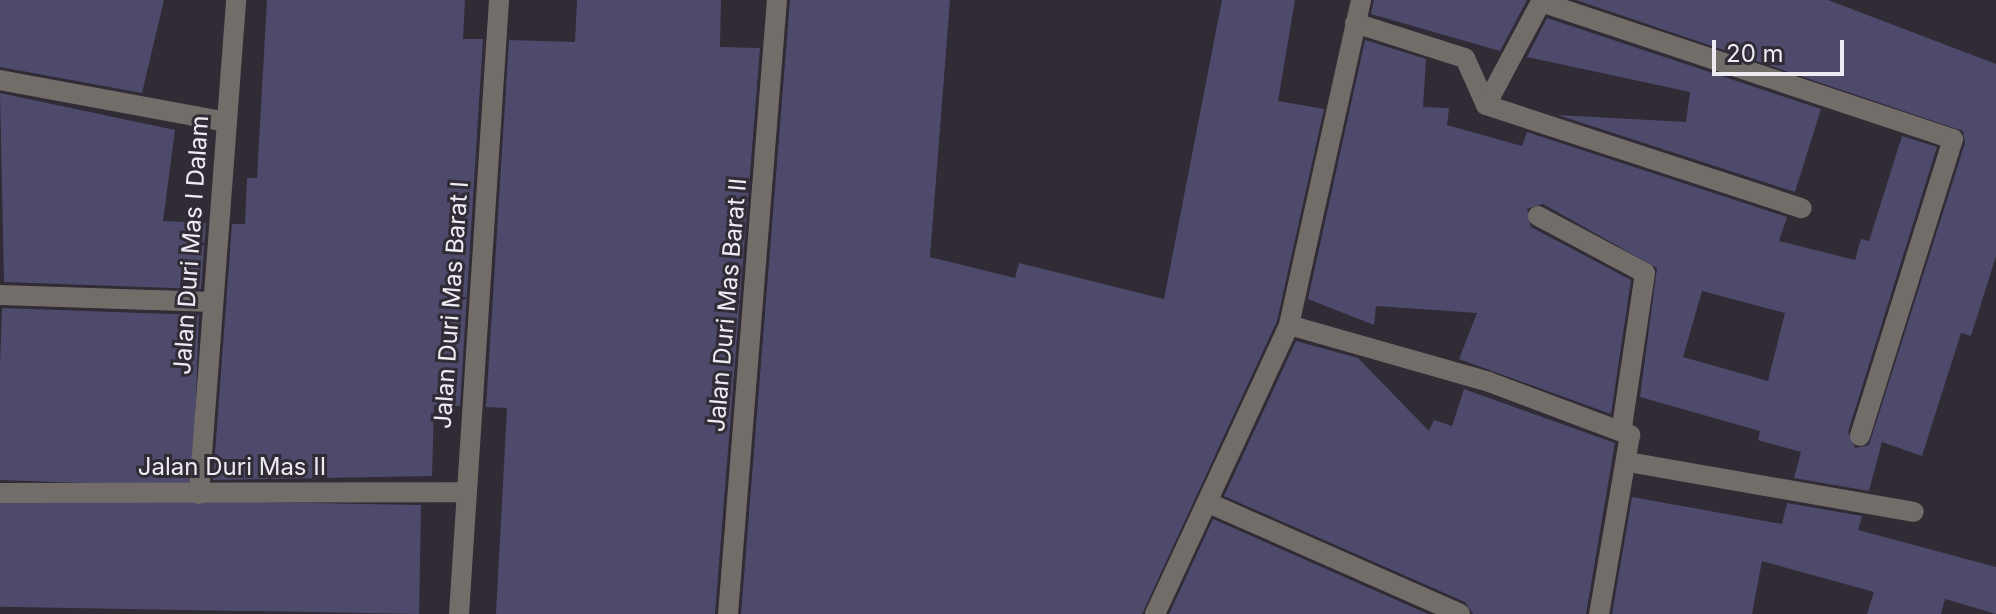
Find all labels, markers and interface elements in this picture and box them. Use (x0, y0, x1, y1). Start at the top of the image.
scale bar (1716, 24, 1848, 74)
text: 20 m (1726, 39, 1784, 68)
street label: Jalan Duri Mas I Dalam (168, 114, 214, 376)
street label: Jalan Duri Mas Barat II (702, 177, 752, 433)
street label: Jalan Duri Mas Barat I (428, 180, 474, 430)
street label: Jalan Duri Mas II (138, 453, 326, 481)

